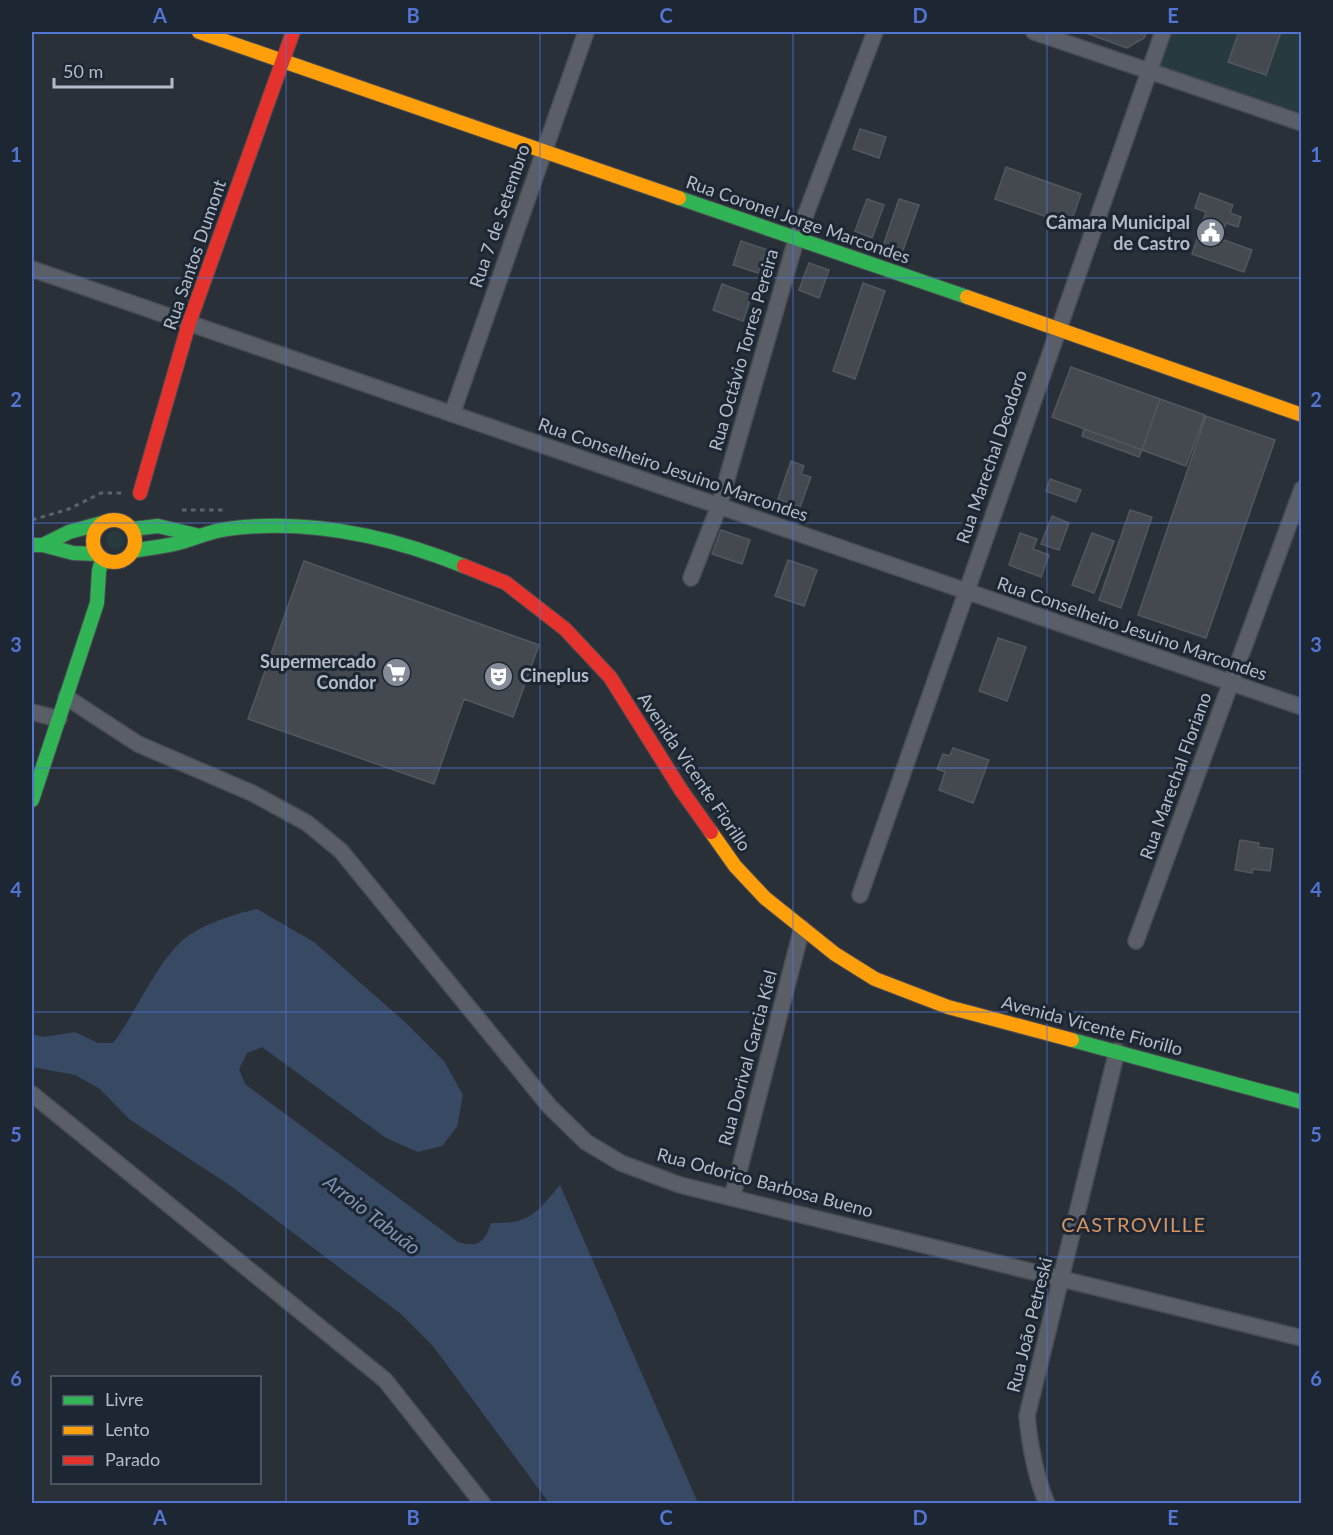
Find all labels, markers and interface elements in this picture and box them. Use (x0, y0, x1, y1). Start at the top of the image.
text: A (152, 3, 167, 27)
text: B (406, 3, 420, 27)
text: C (659, 3, 673, 27)
text: D (912, 3, 928, 27)
text: E (1167, 3, 1179, 27)
scale bar (54, 51, 172, 89)
text: 50 m (63, 60, 103, 82)
street label: Rua 7 de Setembro (464, 141, 534, 290)
text: 1 (10, 142, 22, 166)
text: 1 (1310, 142, 1322, 166)
street label: Rua Coronel Jorge Marcondes (683, 170, 913, 268)
street label: Rua Santos Dumont (158, 176, 230, 332)
place label: Câmara Municipal de Castro (1046, 211, 1190, 254)
public building icon: Câmara Municipal de Castro (1195, 217, 1227, 249)
street label: Rua Octávio Torres Pereira (704, 246, 782, 453)
street label: Rua Marechal Deodoro (951, 367, 1031, 546)
text: 2 (10, 387, 22, 411)
text: 2 (1310, 387, 1322, 411)
street label: Rua Conselheiro Jesuino Marcondes (536, 412, 811, 526)
street label: Rua Conselheiro Jesuino Marcondes (995, 571, 1270, 685)
text: 3 (10, 632, 22, 656)
text: 3 (1310, 632, 1322, 656)
place label: Supermercado Condor (260, 650, 376, 693)
supermarket icon: Supermercado Condor (381, 656, 413, 688)
theatre icon: Cineplus (483, 660, 515, 692)
place label: Cineplus (520, 664, 589, 686)
street label: Avenida Vicente Fiorillo (634, 688, 756, 855)
street label: Rua Marechal Floriano (1135, 689, 1216, 862)
text: 4 (10, 877, 22, 901)
text: 4 (1310, 877, 1322, 901)
street label: Rua Dorival Garcia Kiel (713, 968, 781, 1148)
street label: Avenida Vicente Fiorillo (999, 990, 1185, 1060)
text: 5 (10, 1122, 22, 1146)
text: 5 (1310, 1122, 1322, 1146)
street label: Rua Odorico Barbosa Bueno (655, 1143, 876, 1222)
water label: Arroio Tabuão (319, 1168, 426, 1259)
district label: CASTROVILLE (1061, 1212, 1207, 1236)
street label: Rua João Petreski (1002, 1255, 1056, 1395)
text: 6 (10, 1366, 22, 1390)
text: 6 (1310, 1366, 1322, 1390)
legend (51, 1376, 261, 1484)
text: Livre (105, 1388, 144, 1410)
text: Lento (105, 1418, 150, 1440)
text: Parado (105, 1448, 160, 1470)
text: A (152, 1505, 167, 1529)
text: B (406, 1505, 420, 1529)
text: C (659, 1505, 673, 1529)
text: D (912, 1505, 928, 1529)
text: E (1167, 1505, 1179, 1529)

